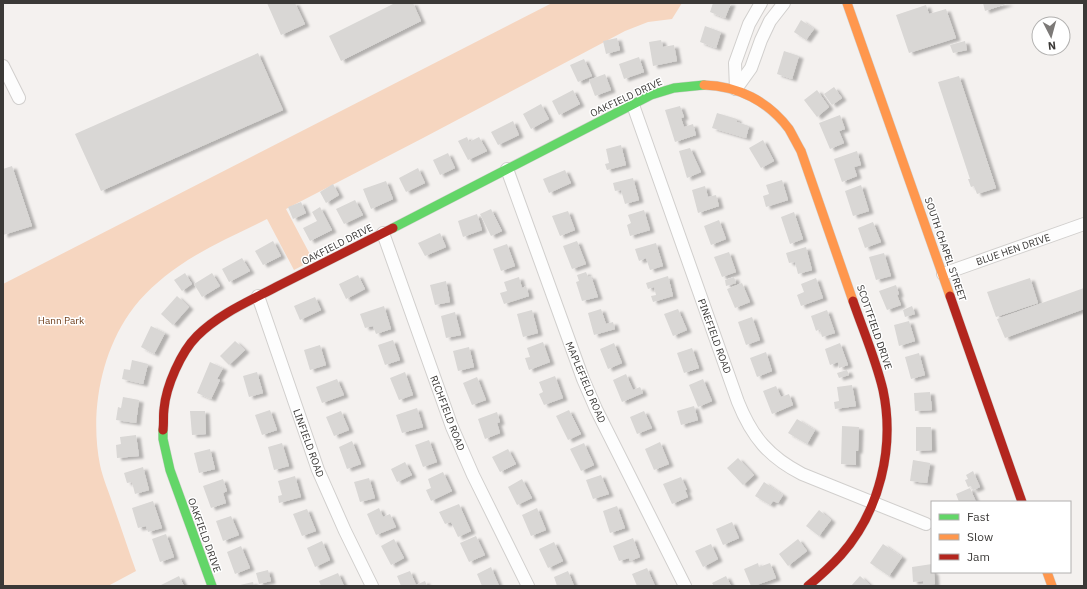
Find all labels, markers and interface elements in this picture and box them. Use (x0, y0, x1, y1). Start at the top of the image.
north arrow (1031, 16, 1071, 56)
text: N (1047, 39, 1057, 53)
street label: OAKFIELD DRIVE (588, 75, 665, 120)
street label: SOUTH CHAPEL STREET (922, 196, 969, 303)
street label: OAKFIELD DRIVE (299, 221, 375, 268)
street label: BLUE HEN DRIVE (974, 231, 1052, 268)
street label: SCOTTFIELD DRIVE (854, 283, 895, 371)
street label: PINEFIELD ROAD (695, 297, 734, 376)
park label: Hann Park (38, 314, 85, 327)
street label: MAPLEFIELD ROAD (563, 339, 609, 425)
street label: RICHFIELD ROAD (427, 374, 468, 453)
street label: LINFIELD ROAD (290, 407, 327, 479)
street label: OAKFIELD DRIVE (185, 496, 224, 574)
legend (931, 501, 1071, 573)
text: Fast (967, 509, 990, 524)
text: Slow (967, 529, 993, 544)
text: Jam (967, 549, 990, 564)

